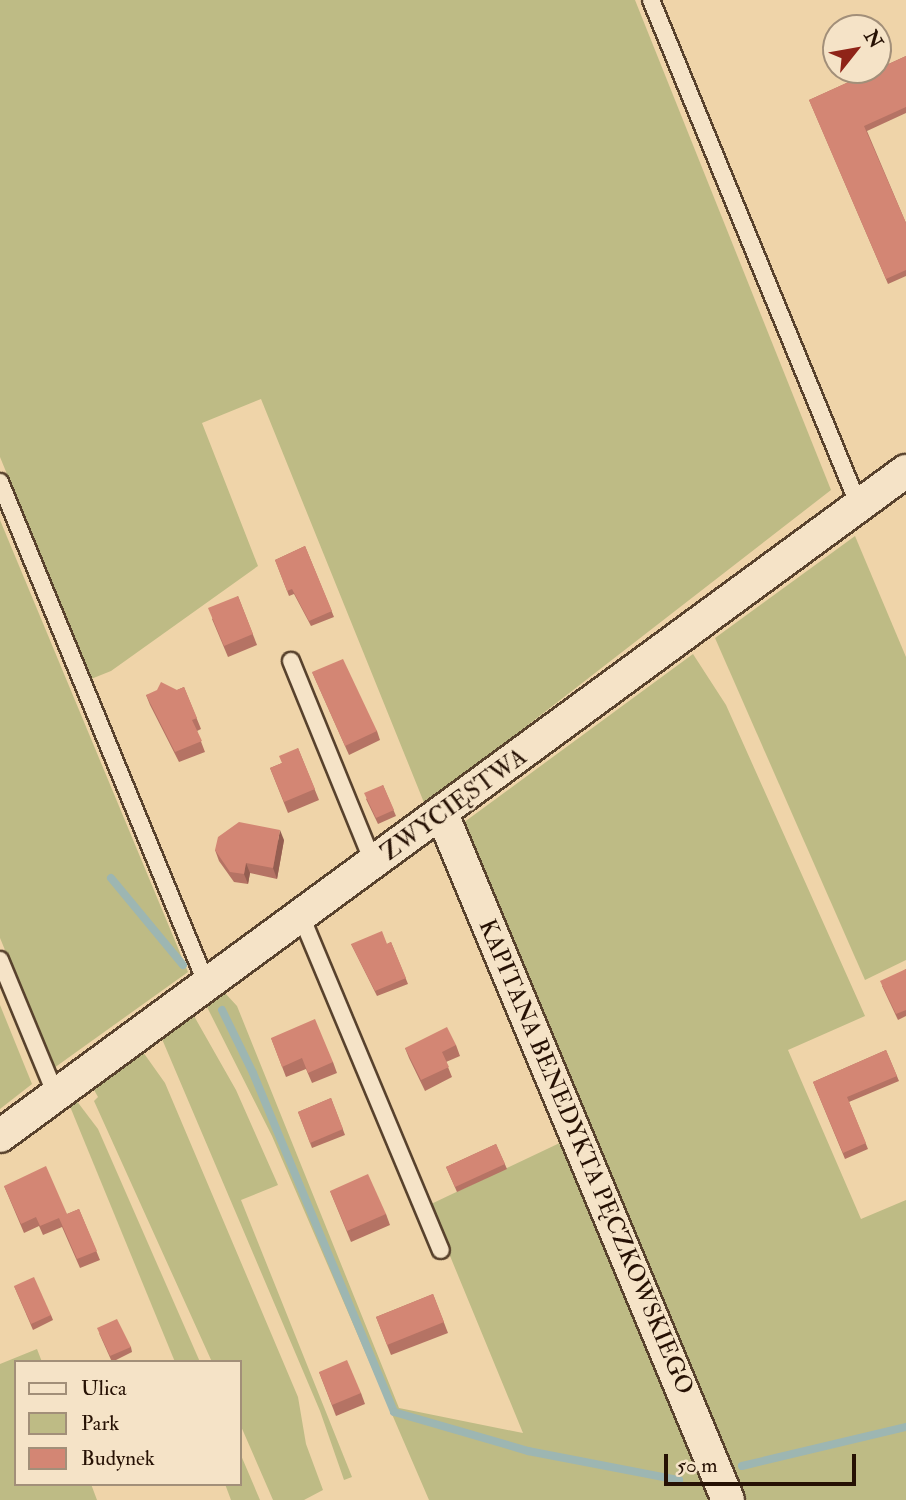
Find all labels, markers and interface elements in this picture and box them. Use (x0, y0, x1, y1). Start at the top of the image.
north arrow (822, 14, 892, 84)
text: N (859, 26, 888, 53)
street label: ZWYCIĘSTWA (376, 743, 532, 867)
street label: KAPITANA BENEDYKTA PĘCZKOWSKIEGO (472, 915, 700, 1399)
legend (14, 1360, 242, 1486)
text: Ulica (81, 1375, 127, 1402)
text: Park (81, 1410, 119, 1437)
scale bar (668, 1440, 860, 1484)
text: Budynek (81, 1445, 155, 1472)
text: 50 m (677, 1452, 718, 1479)

